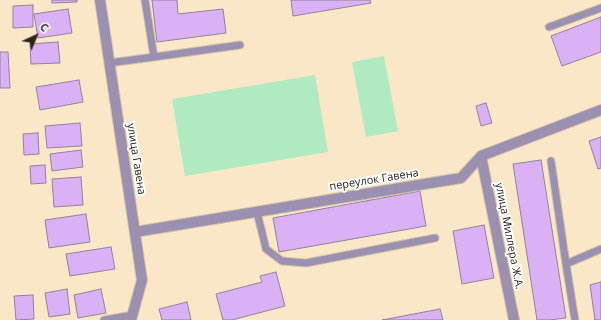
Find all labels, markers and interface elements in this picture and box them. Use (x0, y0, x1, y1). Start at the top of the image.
north arrow (16, 16, 56, 56)
text: С (37, 19, 52, 35)
street label: улица Гавена (124, 122, 148, 196)
street label: переулок Гавена (328, 166, 420, 194)
street label: улица Миллера Ж.А. (492, 182, 526, 290)

